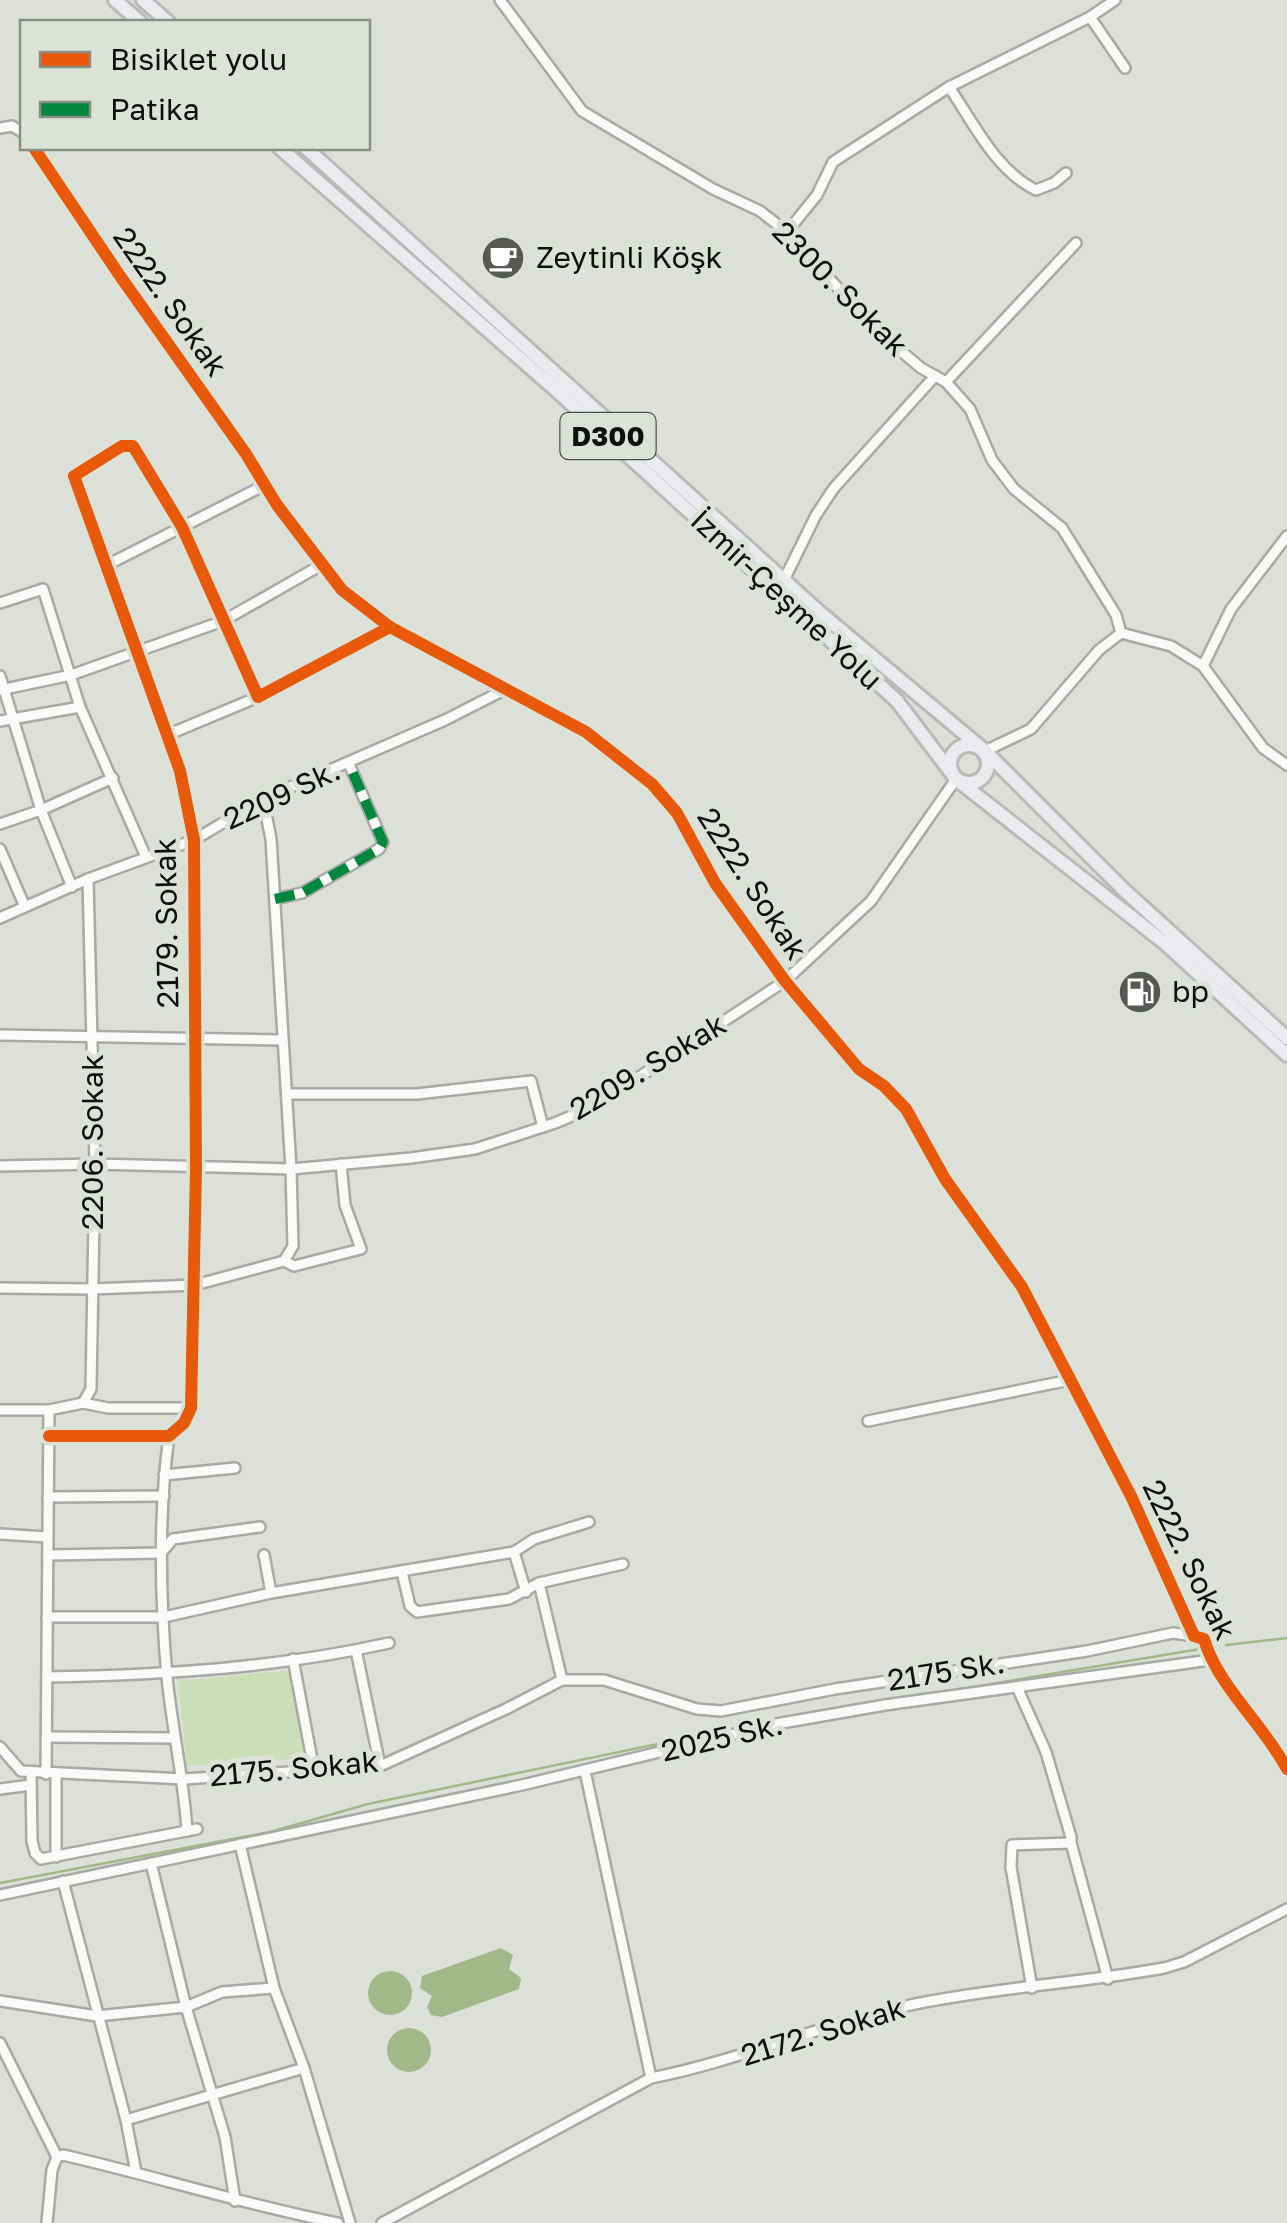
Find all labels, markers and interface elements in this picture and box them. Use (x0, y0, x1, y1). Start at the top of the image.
legend (20, 20, 370, 150)
text: Bisiklet yolu (110, 41, 287, 77)
text: Patika (110, 91, 200, 127)
street label: 2300. Sokak (766, 213, 916, 363)
street label: 2222. Sokak (106, 220, 235, 383)
cafe icon: Zeytinli Köşk (480, 235, 526, 281)
place label: Zeytinli Köşk (536, 239, 723, 275)
road number: D300 (560, 413, 656, 459)
street label: İzmir-Çeşme Yolu (684, 501, 890, 697)
street label: 2209 Sk. (218, 751, 346, 837)
street label: 2222. Sokak (690, 801, 815, 966)
street label: 2179. Sokak (147, 838, 185, 1008)
fuel station icon: bp (1117, 969, 1163, 1015)
place label: bp (1172, 973, 1209, 1009)
street label: 2209. Sokak (563, 1005, 732, 1127)
street label: 2206. Sokak (74, 1054, 110, 1230)
street label: 2222. Sokak (1136, 1474, 1244, 1646)
street label: 2175 Sk. (885, 1644, 1007, 1698)
street label: 2025 Sk. (657, 1706, 786, 1768)
street label: 2175. Sokak (208, 1743, 380, 1793)
street label: 2172. Sokak (736, 1989, 909, 2073)

